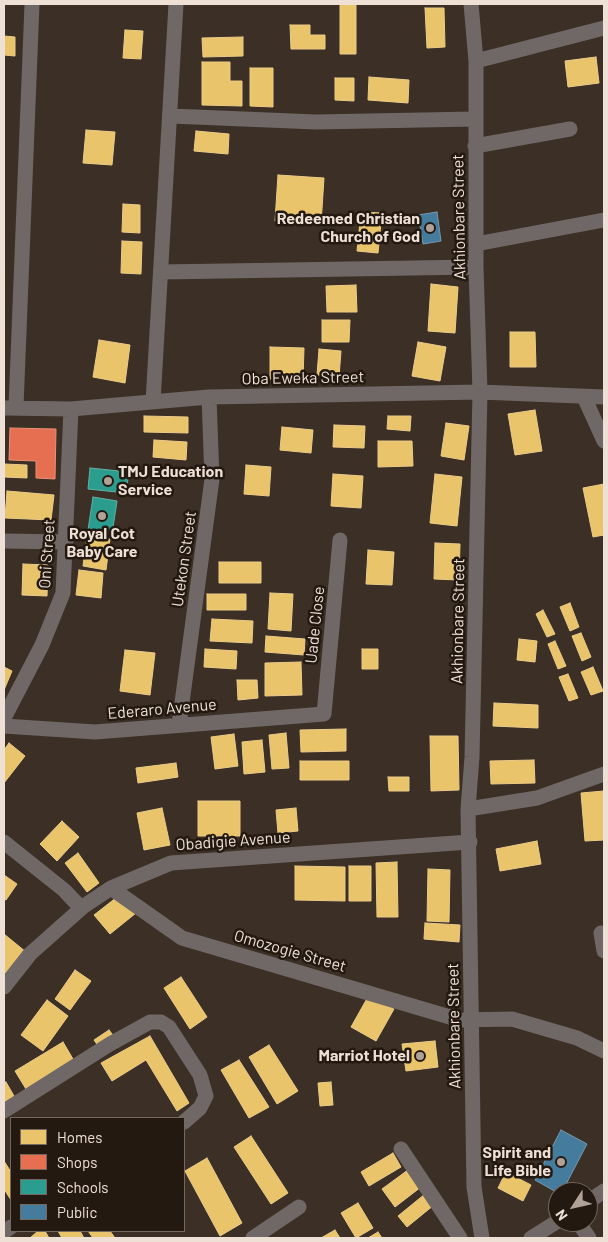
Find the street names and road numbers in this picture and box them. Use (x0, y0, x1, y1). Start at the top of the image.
street label: Akhionbare Street (448, 154, 470, 280)
street label: Oba Eweka Street (242, 367, 364, 389)
street label: Utekon Street (168, 510, 200, 608)
street label: Oni Street (35, 519, 59, 589)
street label: Akhionbare Street (447, 558, 469, 684)
street label: Uade Close (301, 586, 329, 664)
street label: Ederaro Avenue (107, 695, 217, 723)
street label: Obadigie Avenue (175, 827, 291, 855)
street label: Omozogie Street (232, 926, 348, 976)
street label: Akhionbare Street (443, 963, 465, 1089)

